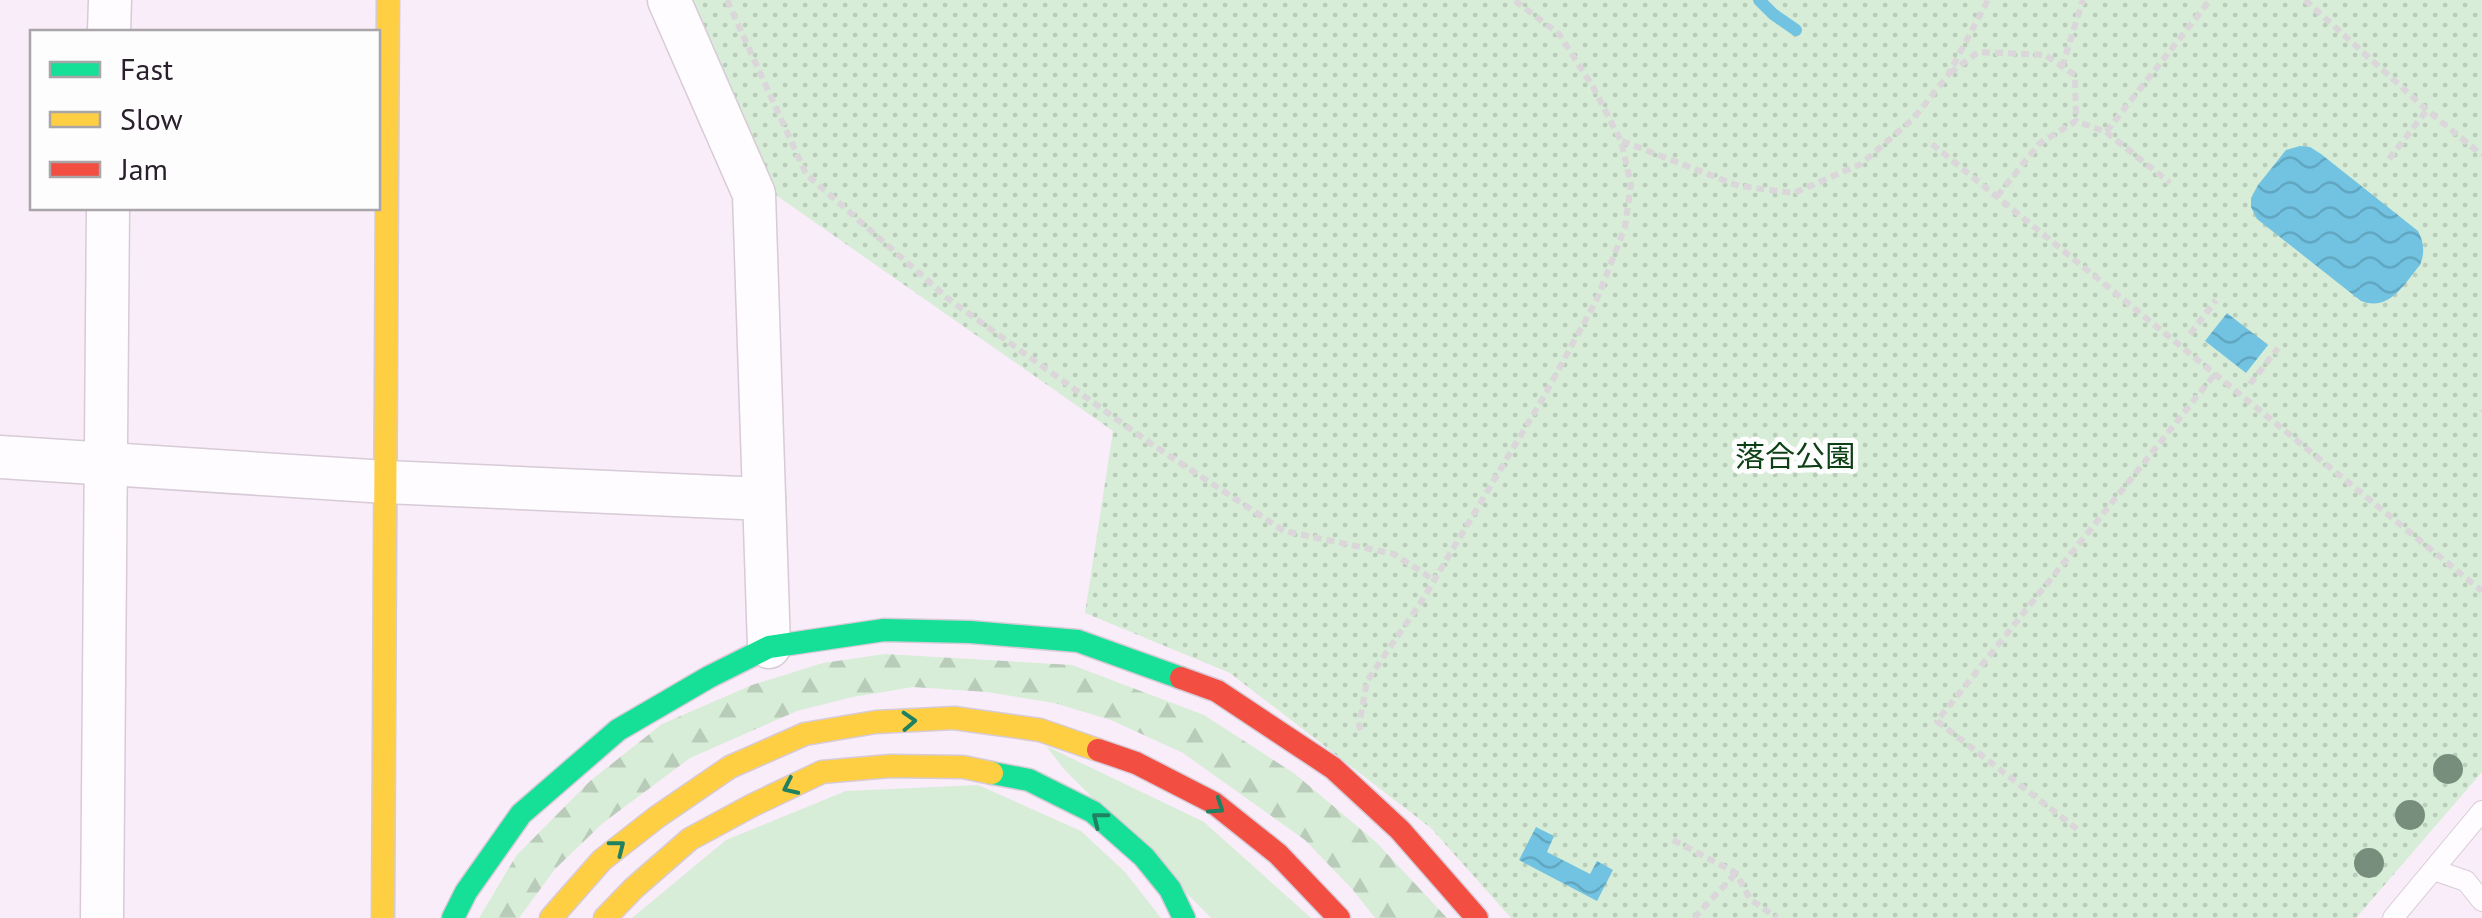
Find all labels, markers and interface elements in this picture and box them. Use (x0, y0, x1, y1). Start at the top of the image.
legend (30, 30, 380, 210)
text: Fast (120, 49, 173, 88)
text: Slow (120, 99, 183, 138)
text: Jam (118, 149, 168, 188)
park label: 落合公園 (1735, 436, 1855, 475)
one-way arrow (902, 710, 918, 731)
one-way arrow (782, 775, 800, 795)
one-way arrow (1205, 795, 1224, 813)
one-way arrow (1092, 813, 1110, 831)
one-way arrow (607, 842, 625, 859)

